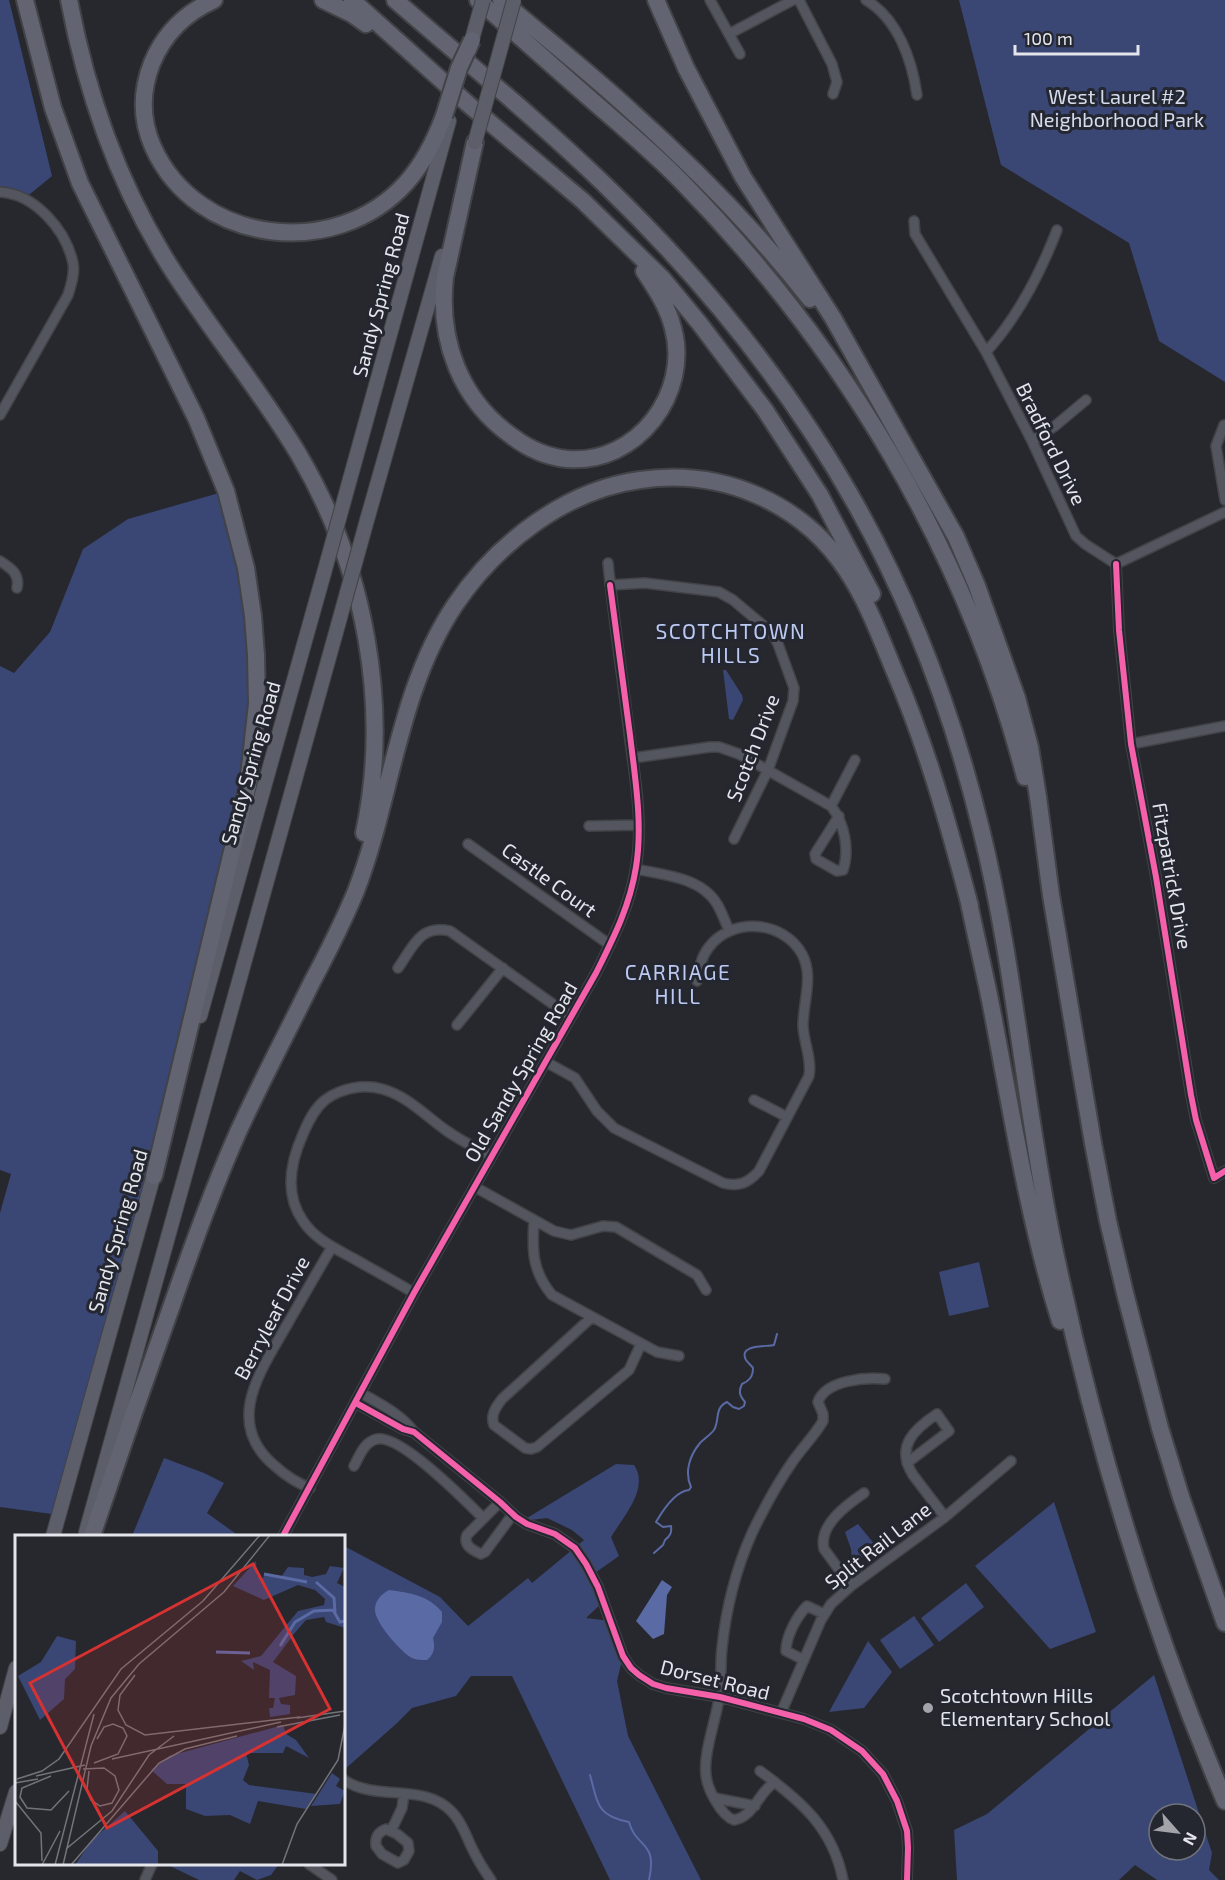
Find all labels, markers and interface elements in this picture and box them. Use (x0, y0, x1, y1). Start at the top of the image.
scale bar (1015, 18, 1138, 56)
text: 100 m (1024, 27, 1073, 49)
park label: West Laurel #2 Neighborhood Park (1030, 84, 1204, 131)
street label: Sandy Spring Road (347, 210, 413, 379)
street label: Bradford Drive (1012, 379, 1092, 509)
district label: SCOTCHTOWN HILLS (656, 618, 806, 667)
street label: Sandy Spring Road (215, 678, 285, 847)
street label: Scotch Drive (721, 691, 784, 805)
street label: Fitzpatrick Drive (1148, 801, 1198, 951)
street label: Castle Court (498, 837, 602, 922)
district label: CARRIAGE HILL (625, 959, 731, 1008)
street label: Old Sandy Spring Road (459, 977, 582, 1166)
street label: Sandy Spring Road (82, 1146, 152, 1315)
street label: Berryleaf Drive (228, 1252, 314, 1383)
street label: Split Rail Lane (820, 1496, 935, 1594)
inset map (15, 1535, 345, 1865)
street label: Dorset Road (658, 1654, 772, 1704)
place label: Scotchtown Hills Elementary School (940, 1683, 1110, 1730)
marker: Scotchtown Hills Elementary School (921, 1701, 935, 1715)
north arrow (1147, 1802, 1207, 1862)
text: N (1180, 1830, 1202, 1849)

